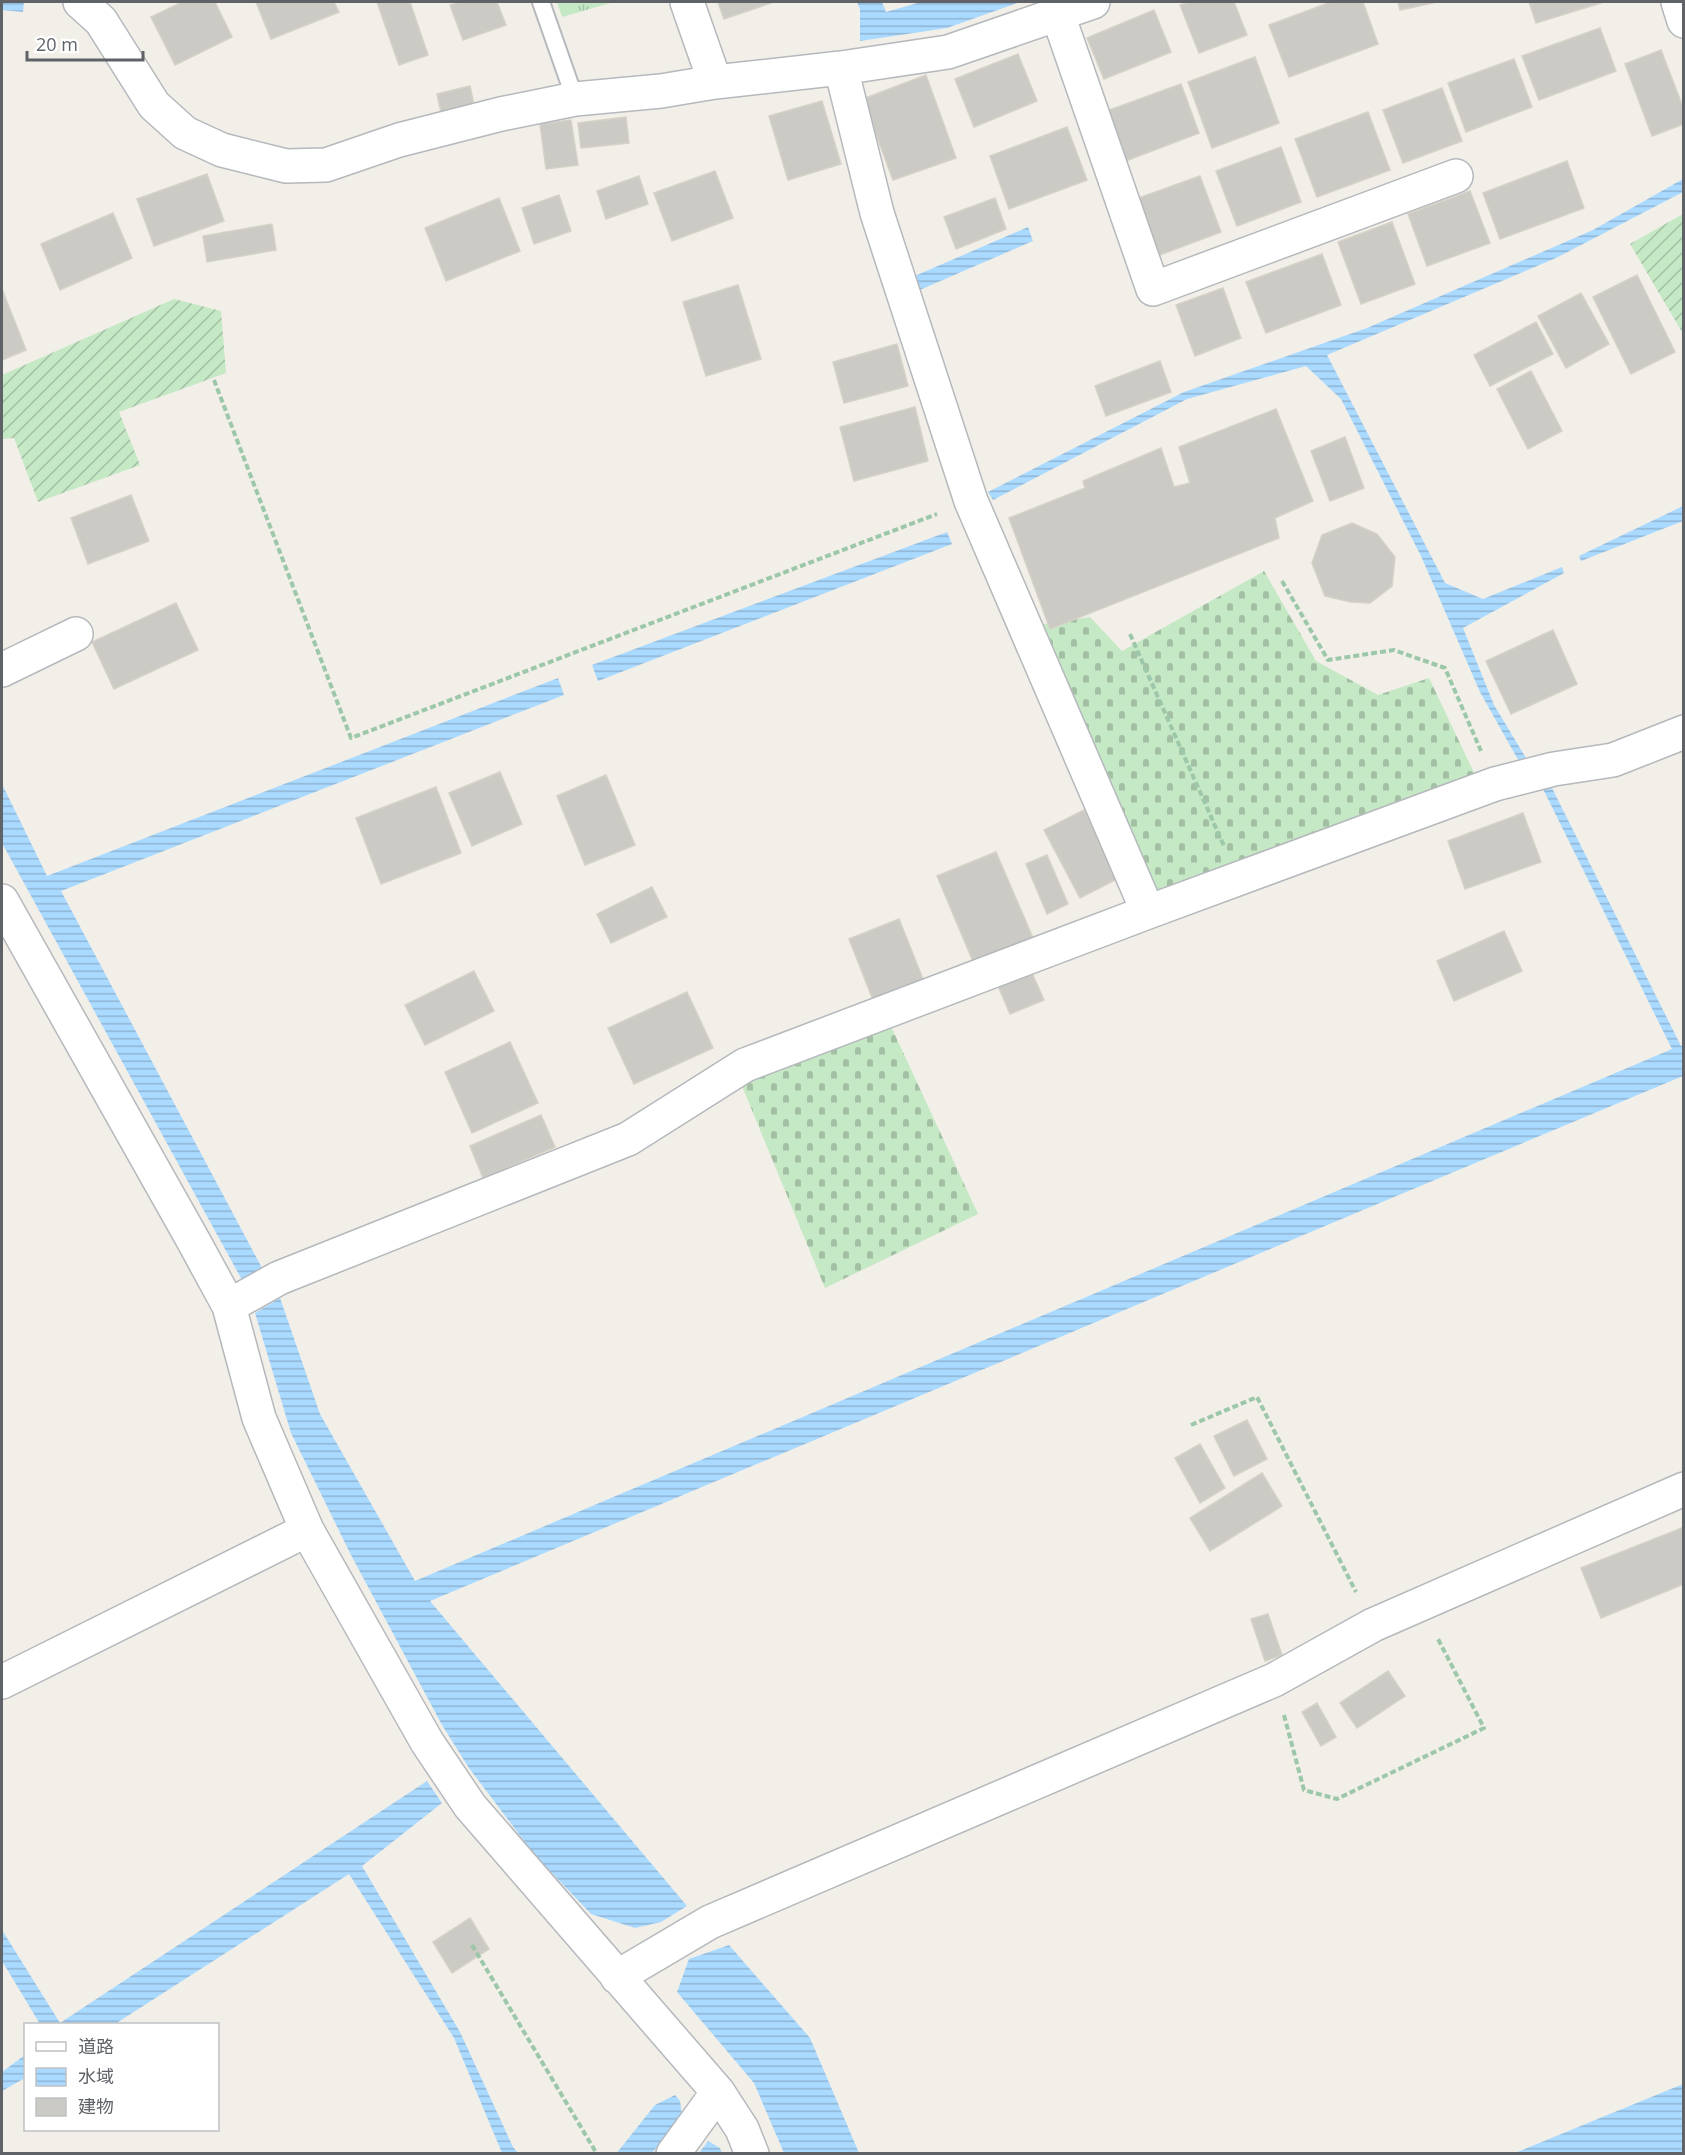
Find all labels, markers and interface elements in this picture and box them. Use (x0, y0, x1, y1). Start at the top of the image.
scale bar (27, 24, 142, 62)
text: 20 m (36, 32, 78, 56)
legend (24, 2023, 219, 2131)
text: 道路 (78, 2034, 114, 2058)
text: 水域 (78, 2064, 114, 2088)
text: 建物 (78, 2094, 114, 2118)

